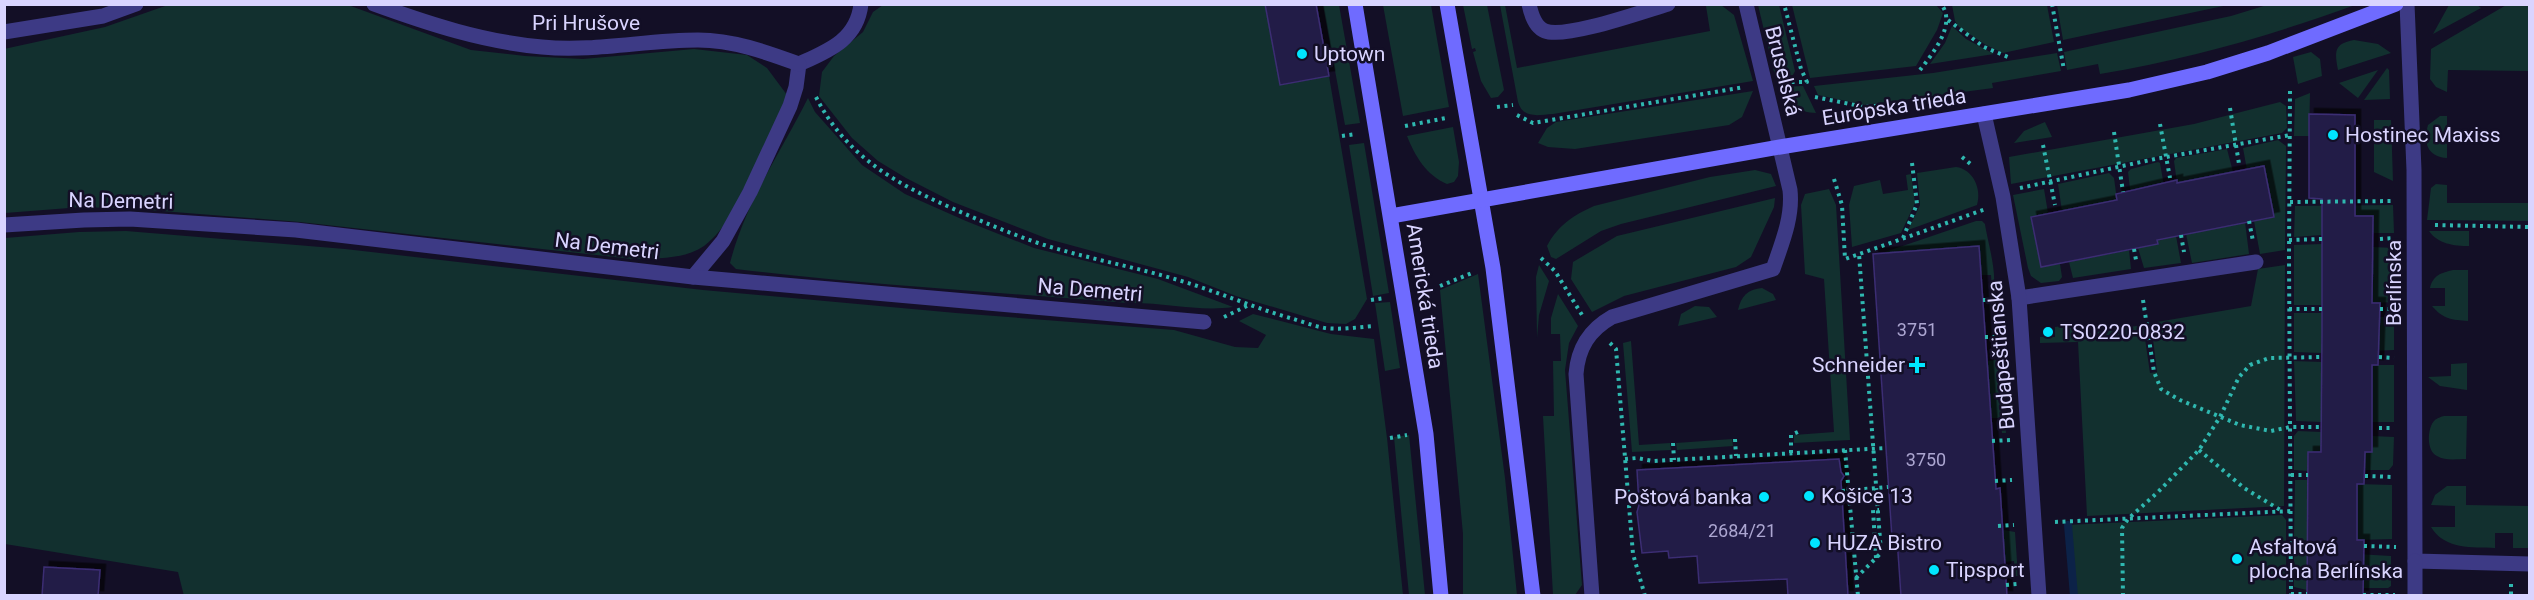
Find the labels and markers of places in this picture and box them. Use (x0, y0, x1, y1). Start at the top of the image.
place label: Uptown (1314, 42, 1385, 66)
marker: Uptown (1295, 47, 1309, 61)
place label: Hostinec Maxiss (2345, 123, 2501, 147)
marker: Hostinec Maxiss (2326, 128, 2340, 142)
place label: TS0220-0832 (2060, 320, 2185, 344)
marker: TS0220-0832 (2041, 325, 2055, 339)
place label: Schneider (1812, 353, 1905, 377)
marker: Schneider (1910, 358, 1924, 372)
place label: Košice 13 (1821, 484, 1913, 508)
place label: Poštová banka (1614, 485, 1752, 509)
marker: Košice 13 (1802, 489, 1816, 503)
marker: Poštová banka (1757, 490, 1771, 504)
place label: HUZA Bistro (1827, 531, 1942, 555)
place label: Asfaltová plocha Berlínska (2249, 535, 2403, 583)
marker: HUZA Bistro (1808, 536, 1822, 550)
marker: Asfaltová plocha Berlínska (2230, 552, 2244, 566)
place label: Tipsport (1946, 558, 2025, 582)
marker: Tipsport (1927, 563, 1941, 577)

